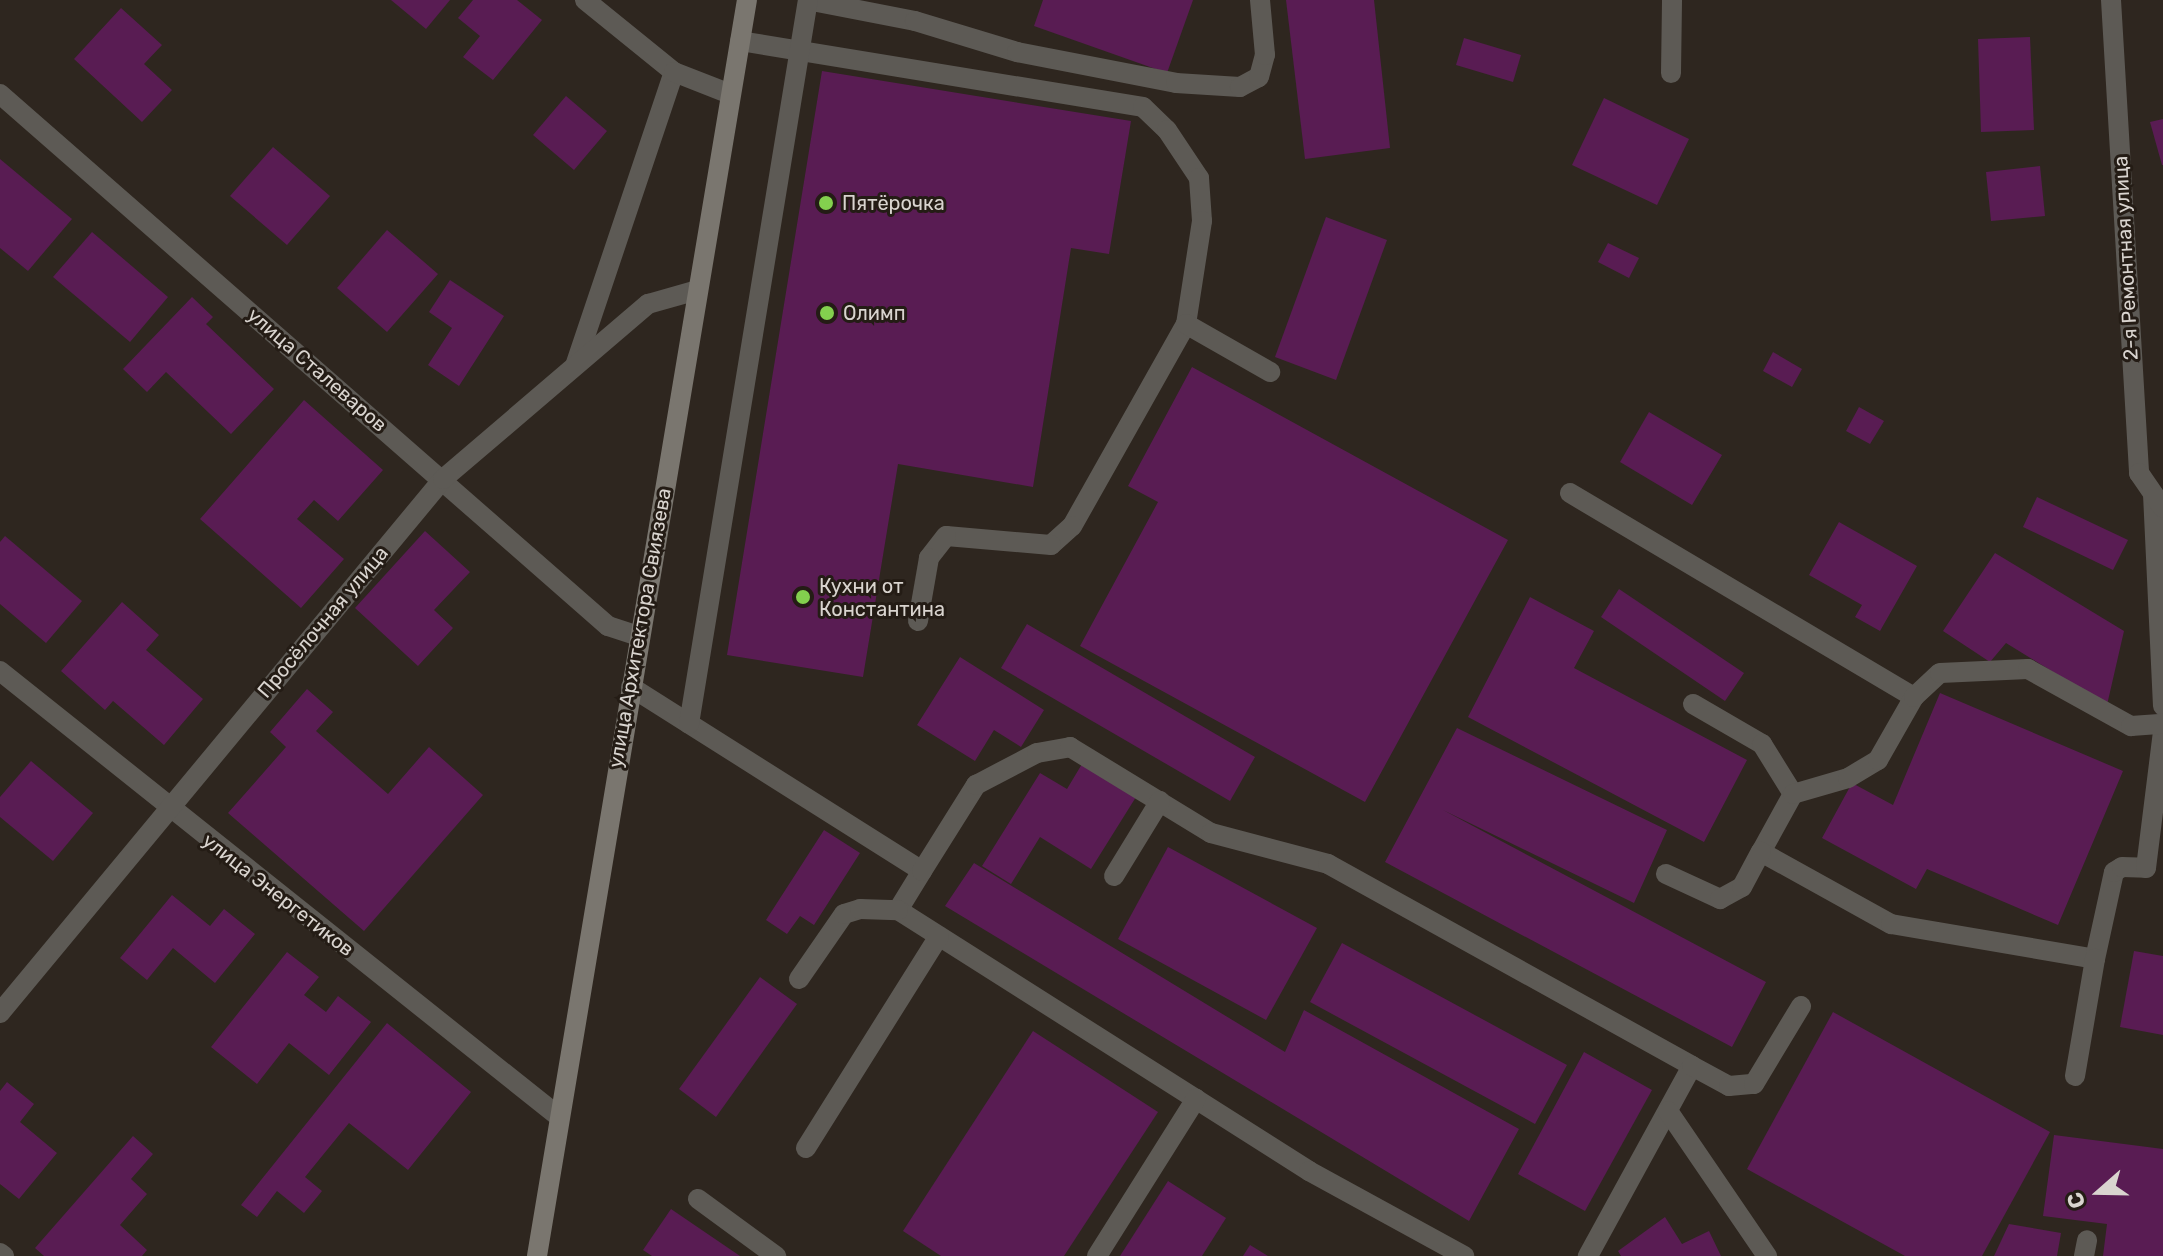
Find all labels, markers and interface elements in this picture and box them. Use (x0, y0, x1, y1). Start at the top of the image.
street label: 2-я Ремонтная улица (2109, 155, 2143, 361)
place label: Пятёрочка (842, 191, 945, 215)
marker: Пятёрочка (817, 194, 835, 212)
place label: Олимп (843, 301, 906, 325)
street label: улица Сталеваров (242, 303, 392, 437)
marker: Олимп (818, 304, 836, 322)
street label: улица Архитектора Свиязева (604, 486, 676, 770)
street label: Просёлочная улица (253, 541, 393, 703)
place label: Кухни от Константина (819, 574, 945, 621)
marker: Кухни от Константина (794, 588, 812, 606)
street label: улица Энергетиков (198, 828, 358, 962)
north arrow (2059, 1152, 2139, 1232)
text: С (2061, 1189, 2091, 1212)

